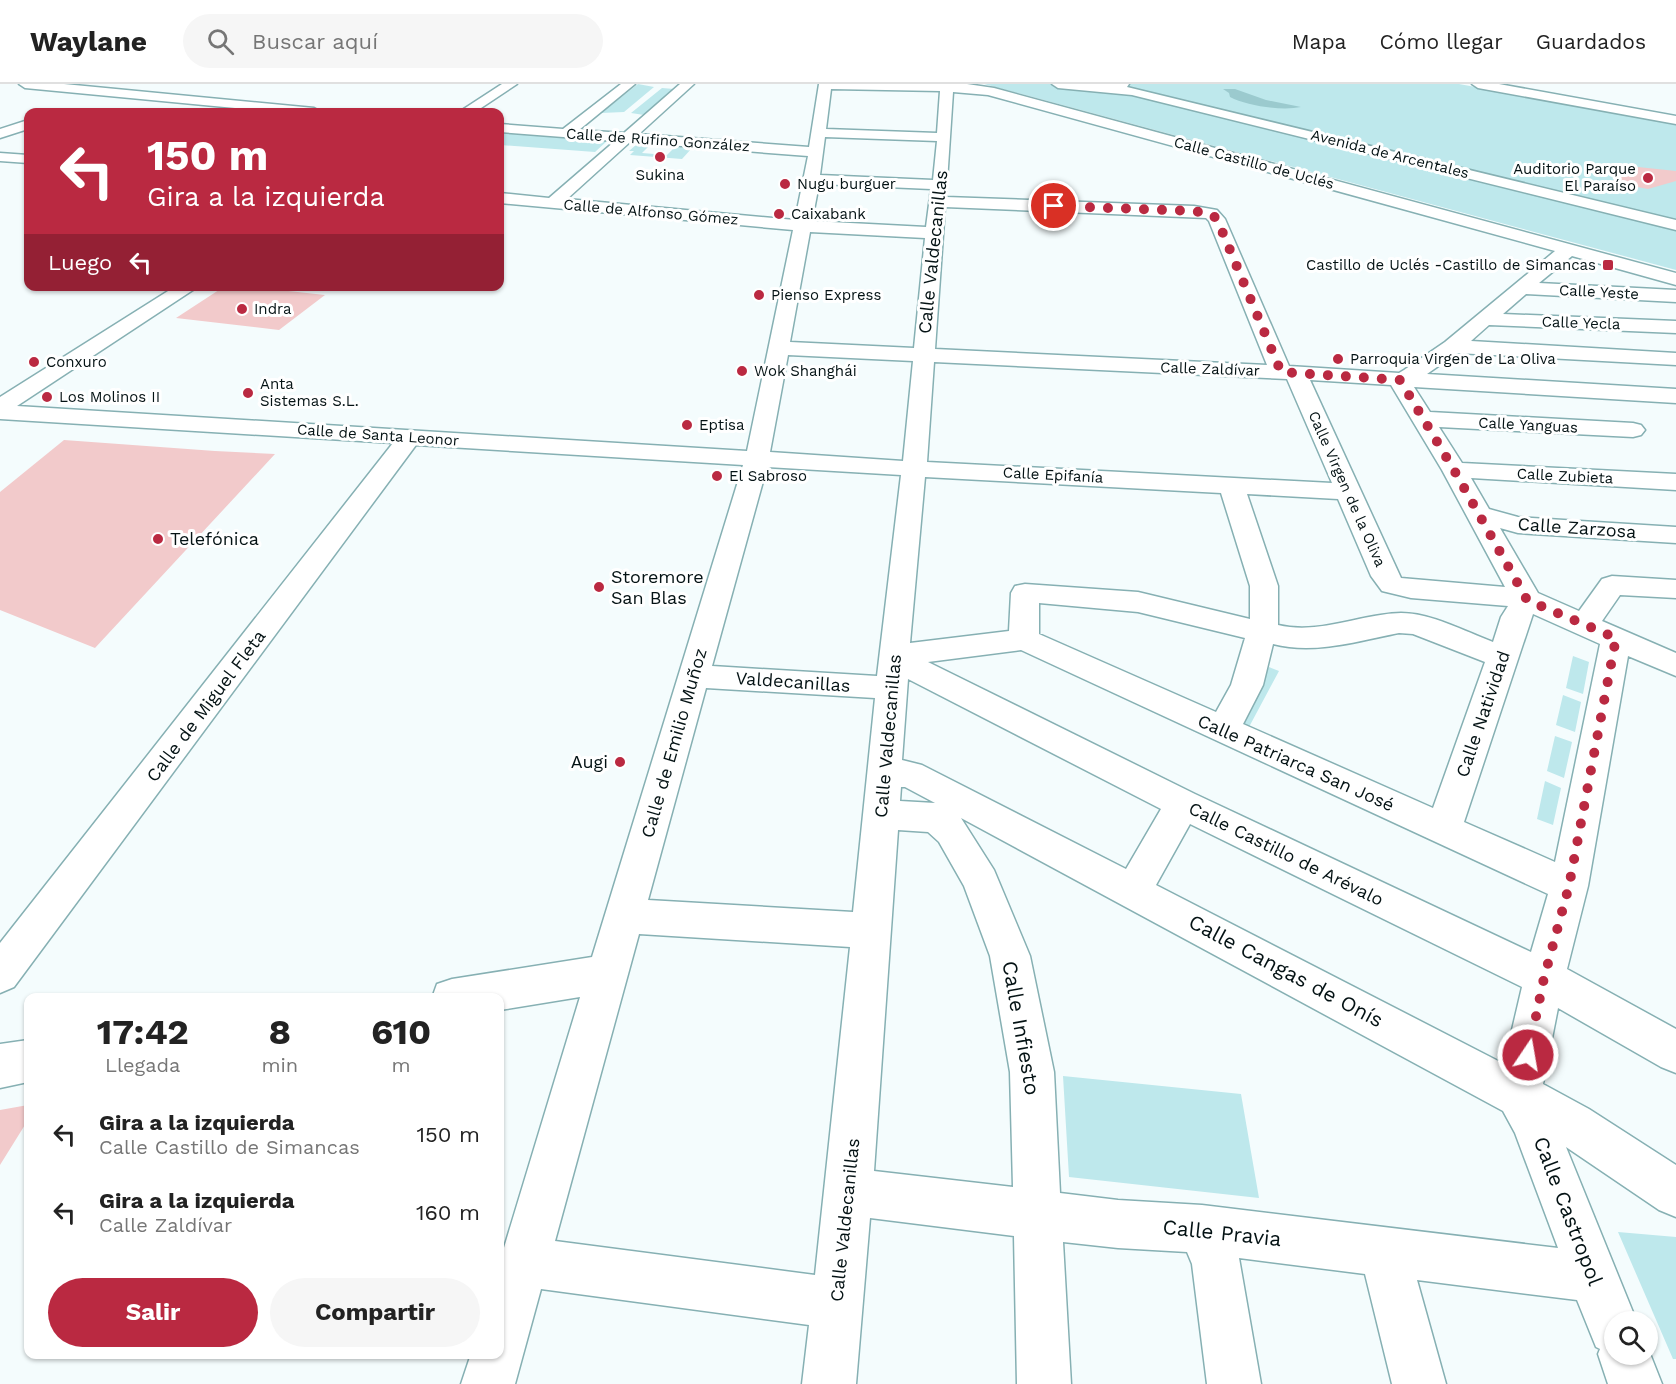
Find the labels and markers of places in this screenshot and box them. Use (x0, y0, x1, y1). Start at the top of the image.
marker: Sukina (653, 150, 667, 164)
place label: Auditorio Parque El Paraíso (1513, 160, 1636, 195)
place label: Sukina (635, 166, 685, 184)
marker: Auditorio Parque El Paraíso (1641, 171, 1655, 185)
place label: Nugu burguer (797, 175, 896, 193)
marker: Nugu burguer (778, 177, 792, 191)
pin (1028, 180, 1079, 231)
place label: Caixabank (791, 205, 866, 223)
marker: Caixabank (772, 207, 786, 221)
place label: Castillo de Uclés -Castillo de Simancas (1306, 256, 1596, 274)
marker: Castillo de Uclés -Castillo de Simancas (1601, 258, 1615, 272)
place label: Pienso Express (771, 286, 882, 304)
marker: Pienso Express (752, 288, 766, 302)
place label: Indra (254, 300, 292, 318)
marker: Indra (235, 302, 249, 316)
place label: Parroquia Virgen de La Oliva (1350, 350, 1556, 368)
marker: Parroquia Virgen de La Oliva (1331, 352, 1345, 366)
place label: Conxuro (46, 353, 107, 371)
marker: Conxuro (27, 355, 41, 369)
place label: Wok Shanghái (754, 362, 857, 380)
marker: Wok Shanghái (735, 364, 749, 378)
place label: Anta Sistemas S.L. (260, 375, 359, 410)
marker: Anta Sistemas S.L. (241, 386, 255, 400)
place label: Los Molinos II (59, 388, 160, 406)
marker: Los Molinos II (40, 390, 54, 404)
place label: Eptisa (699, 416, 745, 434)
marker: Eptisa (680, 418, 694, 432)
place label: El Sabroso (729, 467, 807, 485)
marker: El Sabroso (710, 469, 724, 483)
place label: Telefónica (170, 528, 259, 549)
marker: Telefónica (151, 532, 165, 546)
place label: Storemore San Blas (611, 566, 704, 608)
marker: Storemore San Blas (592, 580, 606, 594)
place label: Augi (571, 751, 608, 772)
marker: Augi (613, 755, 627, 769)

